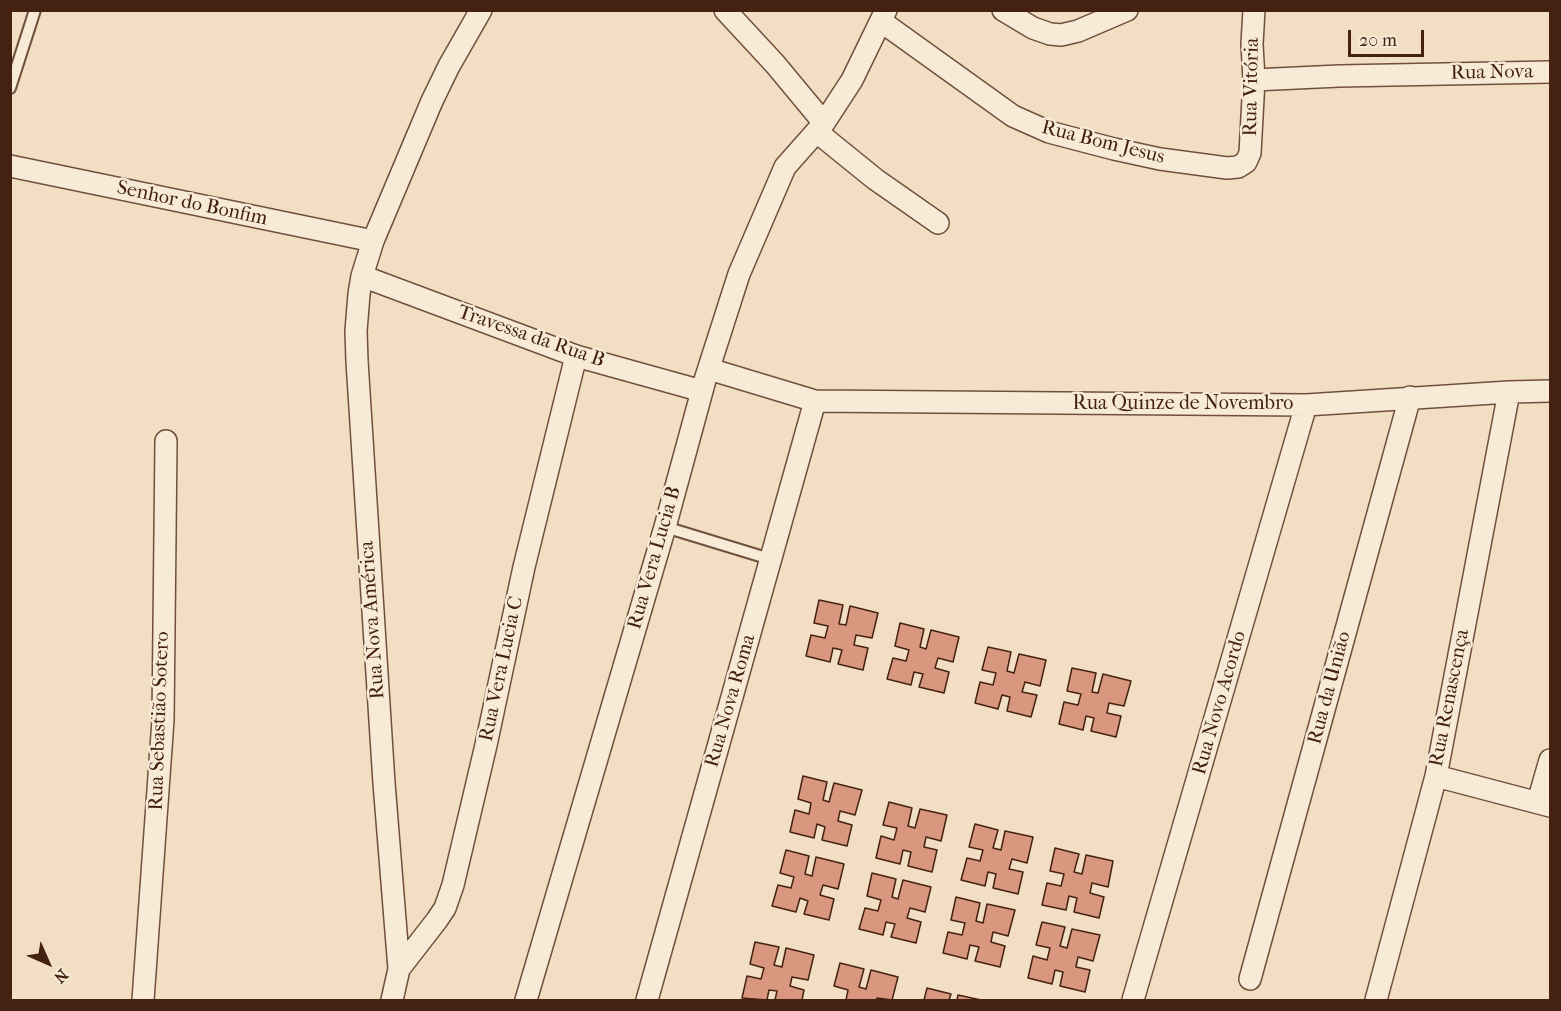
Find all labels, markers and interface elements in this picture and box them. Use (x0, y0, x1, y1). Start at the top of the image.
scale bar (1351, 18, 1428, 56)
text: 20 m (1359, 30, 1397, 51)
street label: Rua Vitória (1239, 38, 1265, 136)
street label: Rua Nova (1450, 60, 1534, 86)
street label: Rua Bom Jesus (1039, 116, 1167, 170)
street label: Senhor do Bonfim (114, 176, 270, 232)
street label: Travessa da Rua B (454, 301, 608, 373)
street label: Rua Quinze de Novembro (1073, 392, 1293, 416)
street label: Rua Vera Lucia B (623, 484, 687, 632)
street label: Rua Nova América (355, 540, 391, 700)
street label: Rua Vera Lucia C (475, 594, 529, 744)
street label: Rua Renascença (1425, 627, 1475, 769)
street label: Rua Novo Acordo (1188, 628, 1252, 778)
street label: Rua da União (1303, 629, 1357, 747)
street label: Rua Sebastião Sotero (145, 631, 175, 811)
street label: Rua Nova Roma (701, 632, 761, 770)
north arrow (18, 933, 78, 993)
text: N (50, 965, 72, 987)

